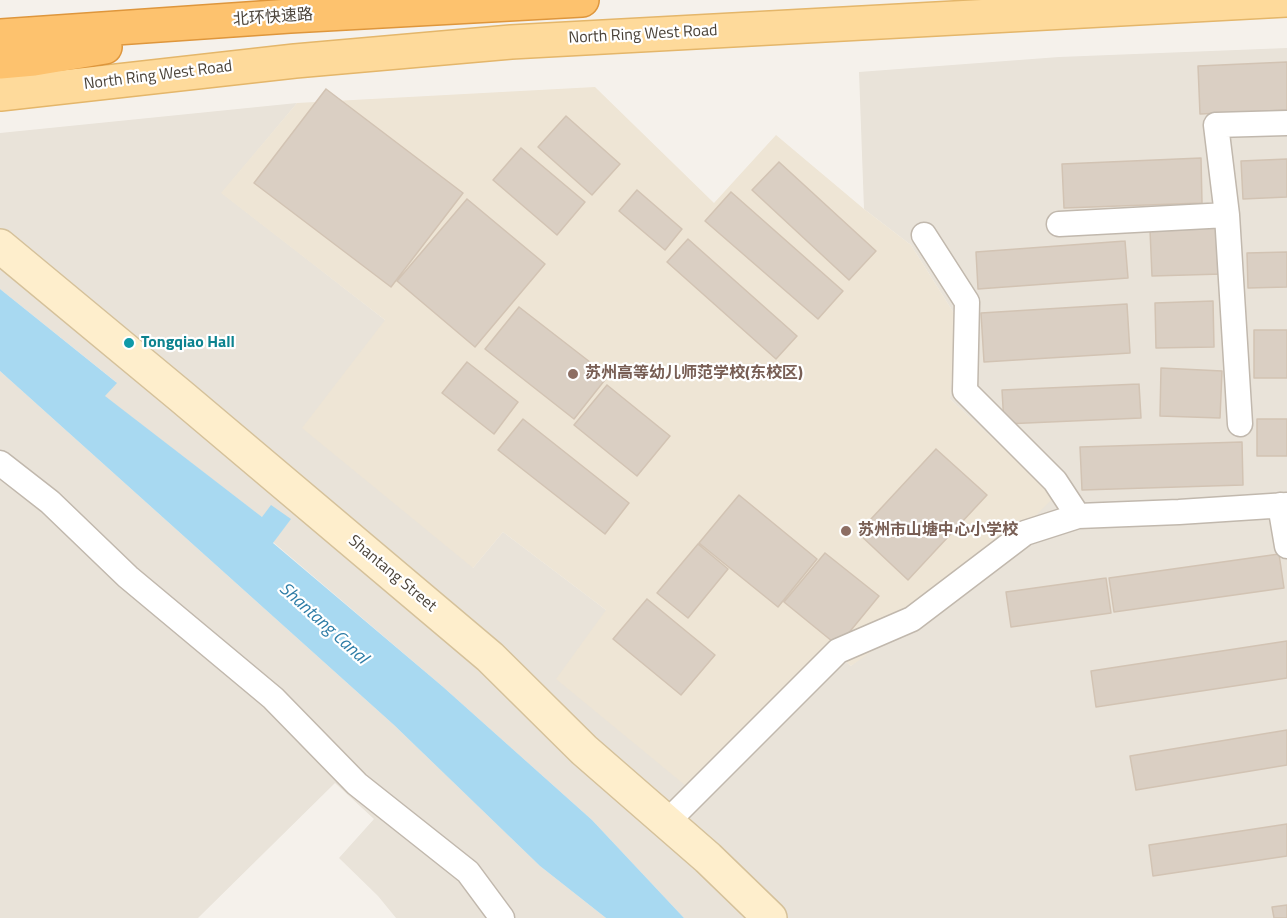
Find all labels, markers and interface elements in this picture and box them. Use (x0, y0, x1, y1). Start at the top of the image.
street label: 北环快速路 (232, 6, 314, 30)
street label: North Ring West Road (568, 22, 718, 48)
street label: North Ring West Road (83, 57, 233, 95)
place label: Tongqiao Hall (141, 333, 235, 353)
marker: Tongqiao Hall (122, 336, 136, 350)
place label: 苏州高等幼儿师范学校(东校区) (585, 364, 803, 384)
marker: 苏州高等幼儿师范学校(东校区) (566, 367, 580, 381)
place label: 苏州市山塘中心小学校 (858, 521, 1018, 541)
marker: 苏州市山塘中心小学校 (839, 524, 853, 538)
street label: Shantang Street (344, 532, 440, 616)
water label: Shantang Canal (274, 579, 372, 669)

